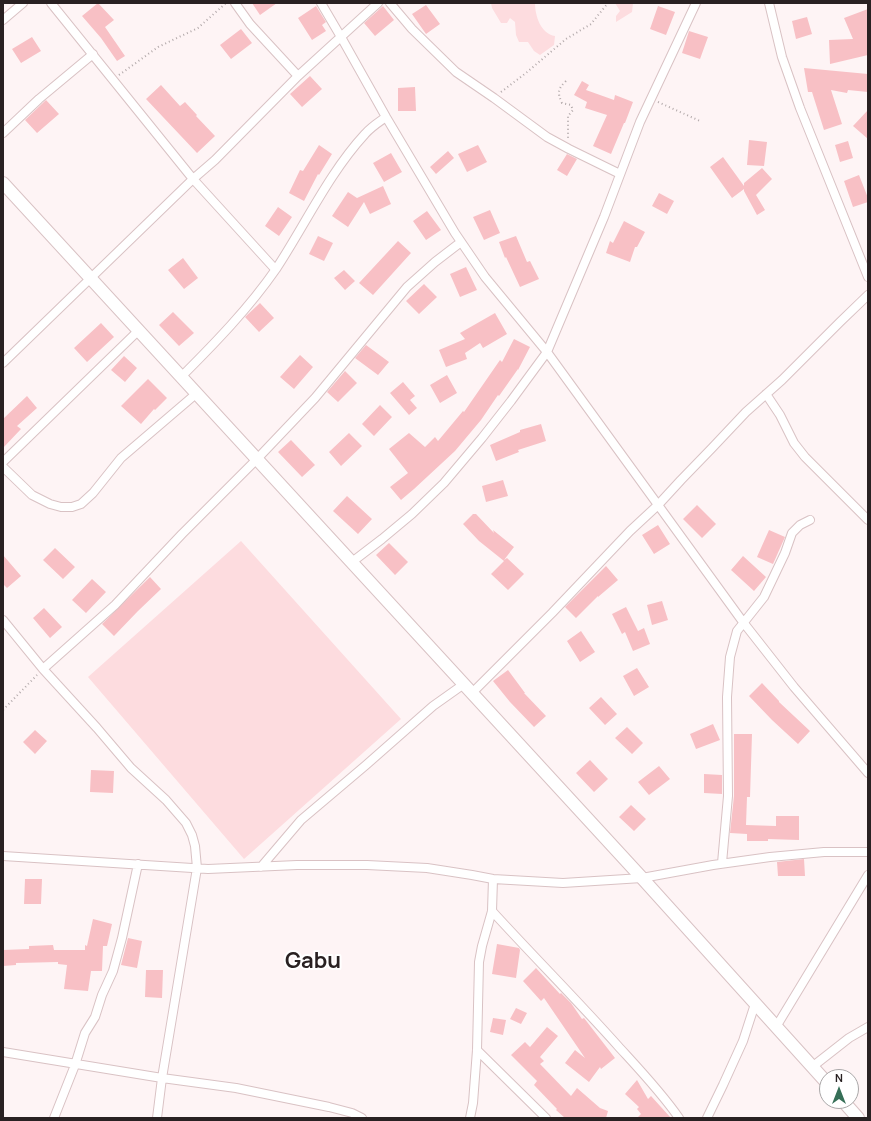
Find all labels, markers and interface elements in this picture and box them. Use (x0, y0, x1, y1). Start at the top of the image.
district label: Gabu (285, 949, 341, 975)
north arrow (819, 1069, 859, 1109)
text: N (835, 1070, 843, 1085)

